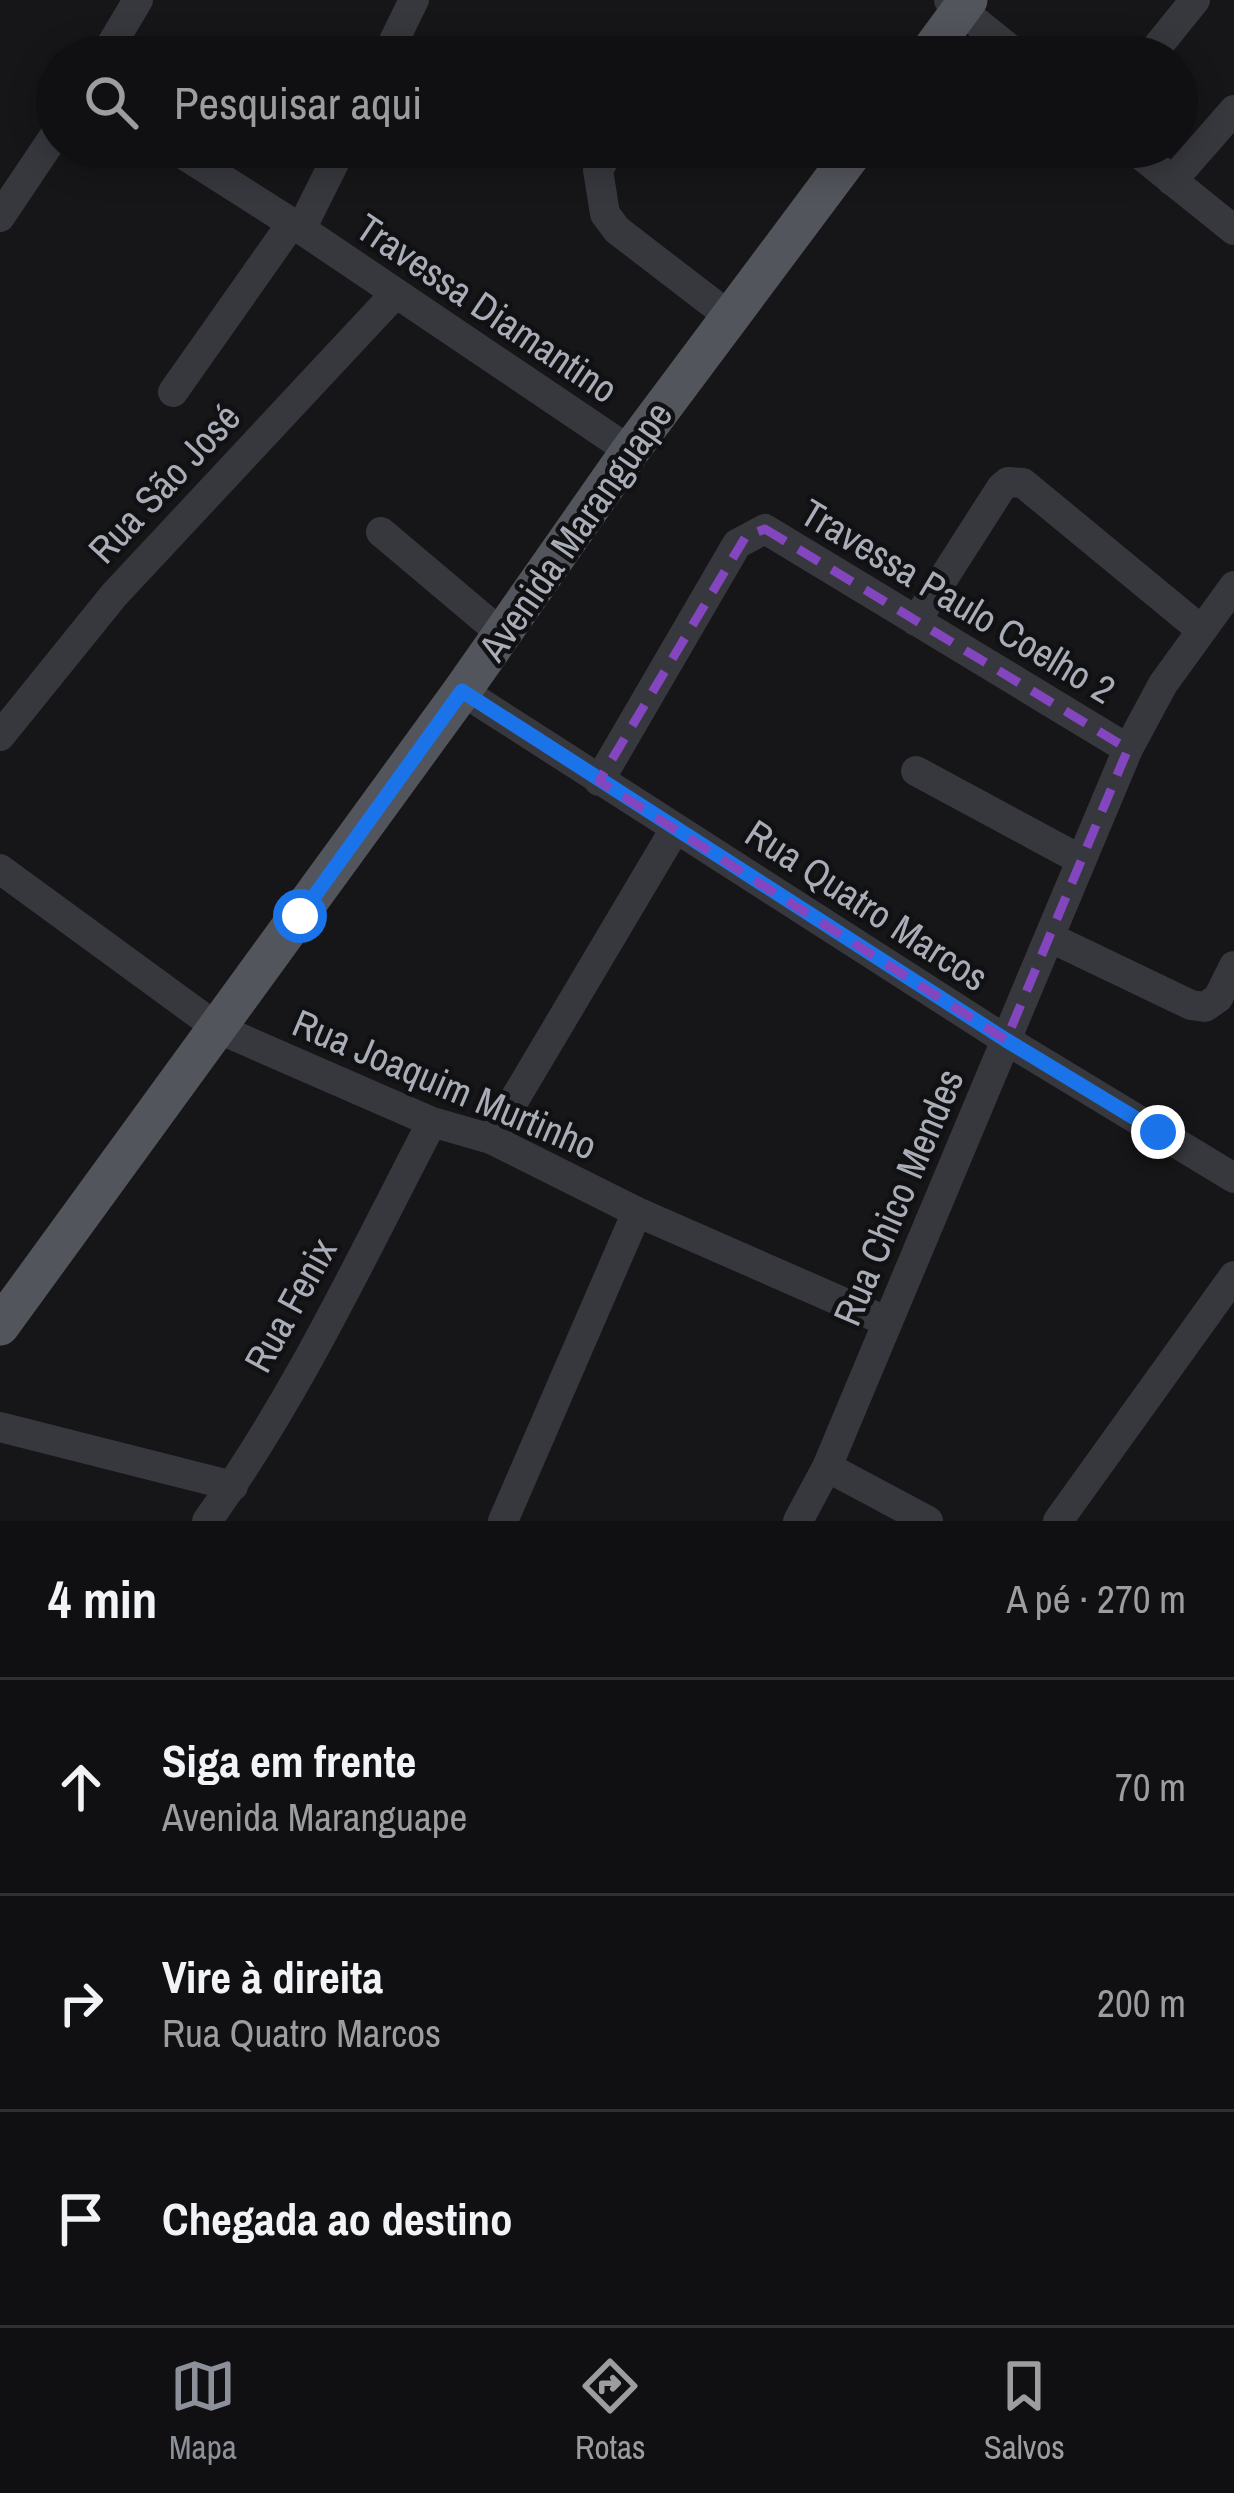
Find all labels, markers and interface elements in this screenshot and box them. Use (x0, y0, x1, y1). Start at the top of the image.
search box (36, 36, 1198, 168)
icon: search (78, 69, 144, 135)
text: Pesquisar aqui (174, 72, 422, 133)
street label: Travessa Diamantino (346, 201, 628, 415)
street label: Avenida Maranguape (466, 391, 684, 672)
street label: Rua São José (76, 392, 252, 574)
street label: Travessa Paulo Coelho 2 (791, 487, 1125, 715)
street label: Rua Quatro Marcos (736, 807, 998, 1003)
route start (273, 889, 327, 943)
street label: Rua Joaquim Murtinho (285, 997, 605, 1171)
street label: Rua Chico Mendes (821, 1061, 975, 1333)
route end (1131, 1105, 1185, 1159)
street label: Rua Fenix (232, 1229, 348, 1381)
text: 4 min (48, 1565, 157, 1634)
text: A pé · 270 m (1006, 1573, 1186, 1625)
text: Siga em frente (162, 1730, 416, 1791)
icon: ahead (48, 1754, 114, 1820)
text: 70 m (1115, 1761, 1186, 1813)
text: Avenida Maranguape (162, 1791, 467, 1843)
text: Vire à direita (162, 1946, 383, 2007)
icon: right (48, 1970, 114, 2036)
text: 200 m (1097, 1977, 1186, 2029)
text: Rua Quatro Marcos (162, 2007, 441, 2059)
icon: arrive (48, 2186, 114, 2252)
text: Chegada ao destino (162, 2188, 513, 2249)
tab: Mapa (169, 2353, 237, 2469)
tab: Rotas (575, 2353, 646, 2469)
tab: Salvos (984, 2353, 1065, 2469)

